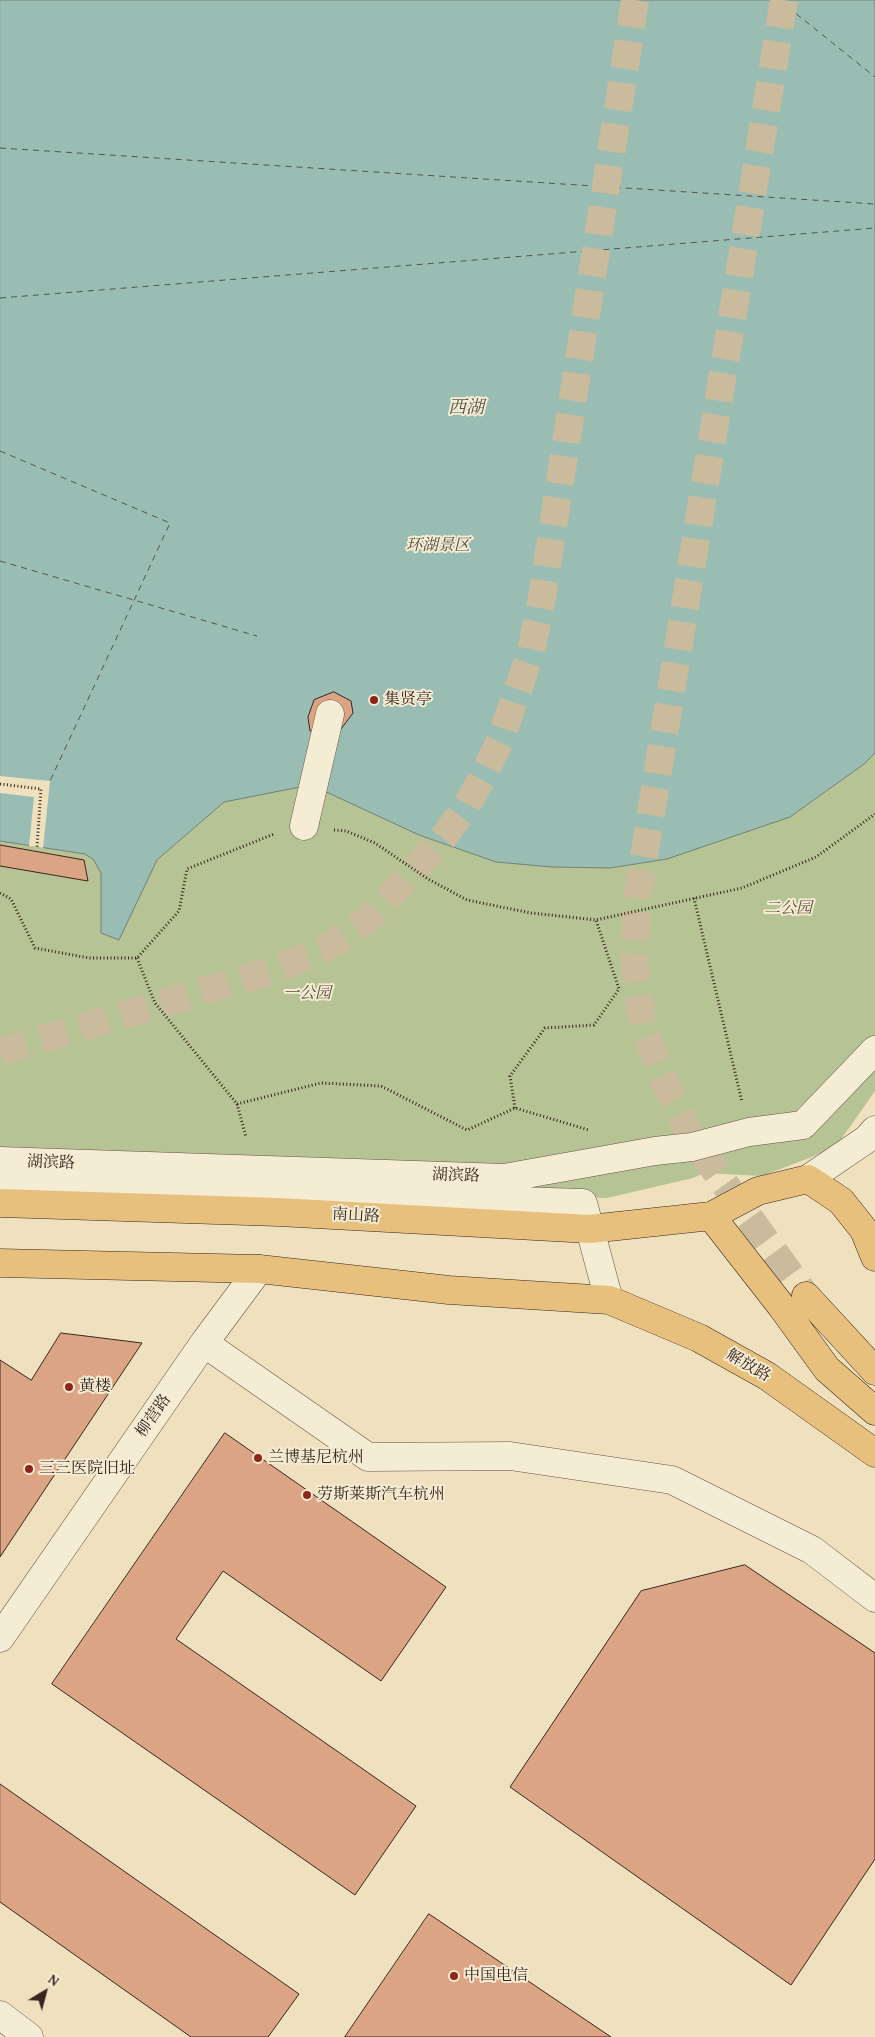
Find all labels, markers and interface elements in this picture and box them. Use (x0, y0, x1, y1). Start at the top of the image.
water label: 西湖 (448, 397, 484, 419)
park label: 环湖景区 (406, 536, 470, 556)
place label: 集贤亭 (384, 690, 432, 710)
marker: 集贤亭 (368, 694, 380, 706)
park label: 二公园 (764, 899, 812, 919)
park label: 一公园 (283, 984, 331, 1004)
street label: 湖滨路 (27, 1153, 75, 1173)
street label: 湖滨路 (432, 1166, 480, 1186)
street label: 南山路 (332, 1205, 380, 1227)
street label: 解放路 (722, 1346, 774, 1386)
place label: 黄楼 (79, 1377, 111, 1397)
marker: 黄楼 (63, 1381, 75, 1393)
street label: 柳营路 (132, 1391, 176, 1441)
place label: 兰博基尼杭州 (268, 1448, 364, 1468)
marker: 兰博基尼杭州 (252, 1452, 264, 1464)
place label: 三三医院旧址 (39, 1459, 135, 1479)
marker: 三三医院旧址 (23, 1463, 35, 1475)
place label: 劳斯莱斯汽车杭州 (317, 1485, 445, 1505)
marker: 劳斯莱斯汽车杭州 (301, 1489, 313, 1501)
place label: 中国电信 (464, 1966, 528, 1986)
north arrow (20, 1967, 70, 2017)
text: N (44, 1969, 64, 1991)
marker: 中国电信 (448, 1970, 460, 1982)

